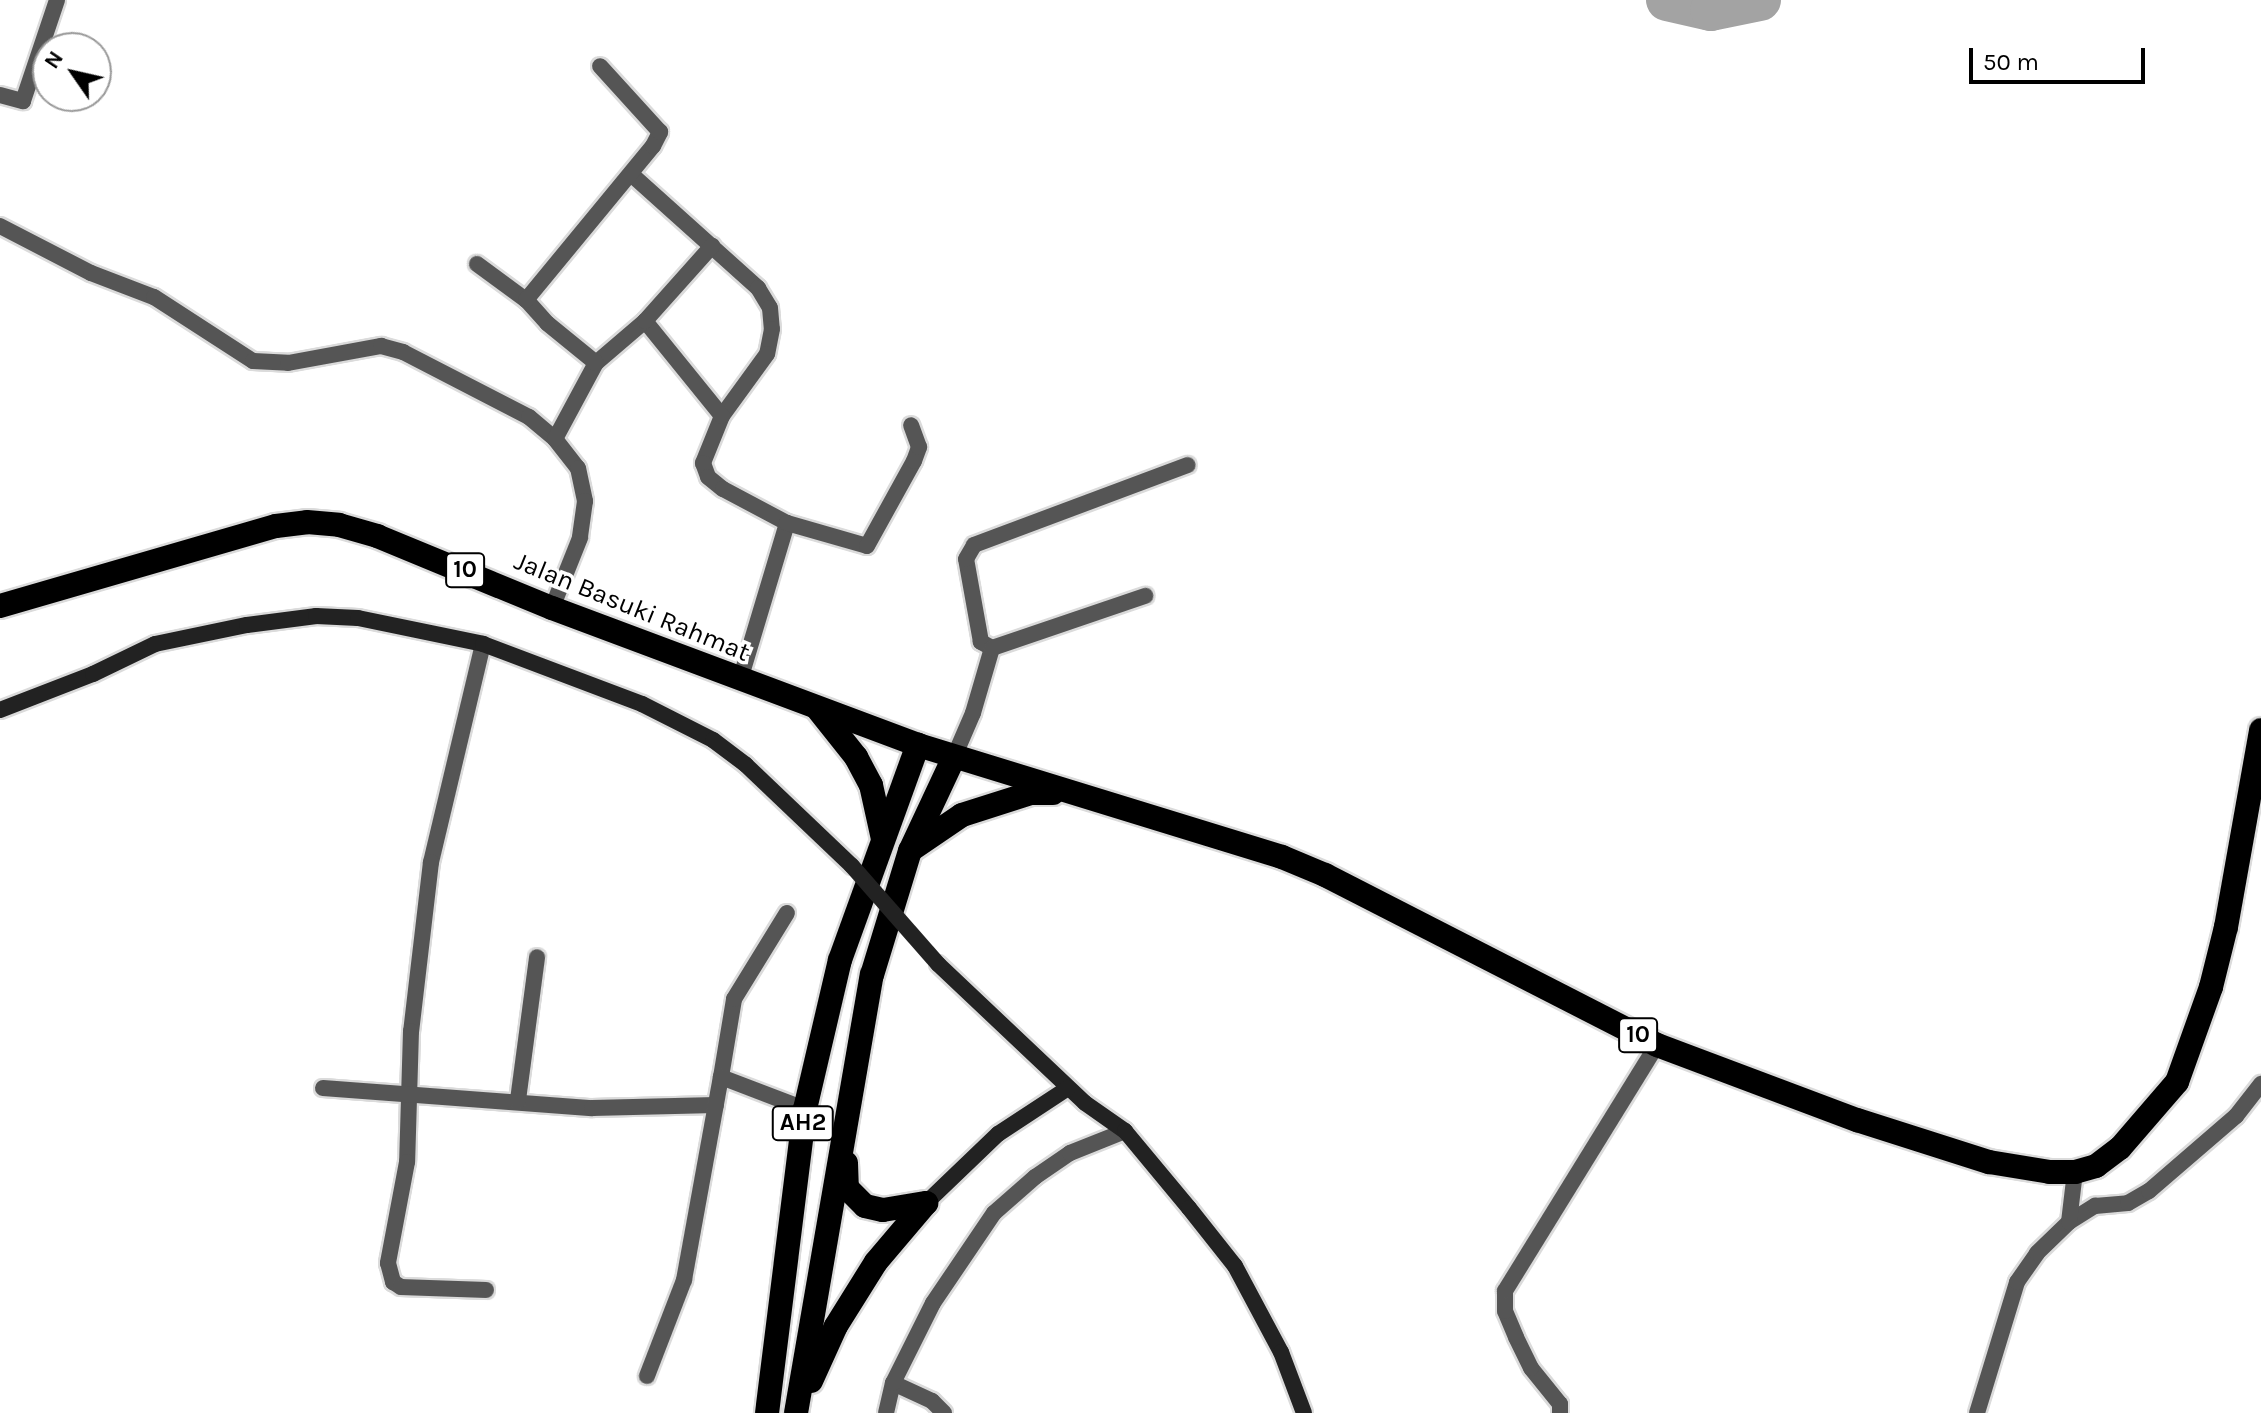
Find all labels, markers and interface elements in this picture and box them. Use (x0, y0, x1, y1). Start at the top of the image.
north arrow (32, 32, 112, 112)
scale bar (1973, 32, 2149, 82)
text: N (39, 46, 69, 74)
text: 50 m (1983, 48, 2039, 76)
street label: Jalan Basuki Rahmat (510, 546, 754, 668)
road number: 10 (445, 550, 485, 590)
road number: 10 (1618, 1015, 1658, 1055)
road number: AH2 (771, 1103, 835, 1143)

